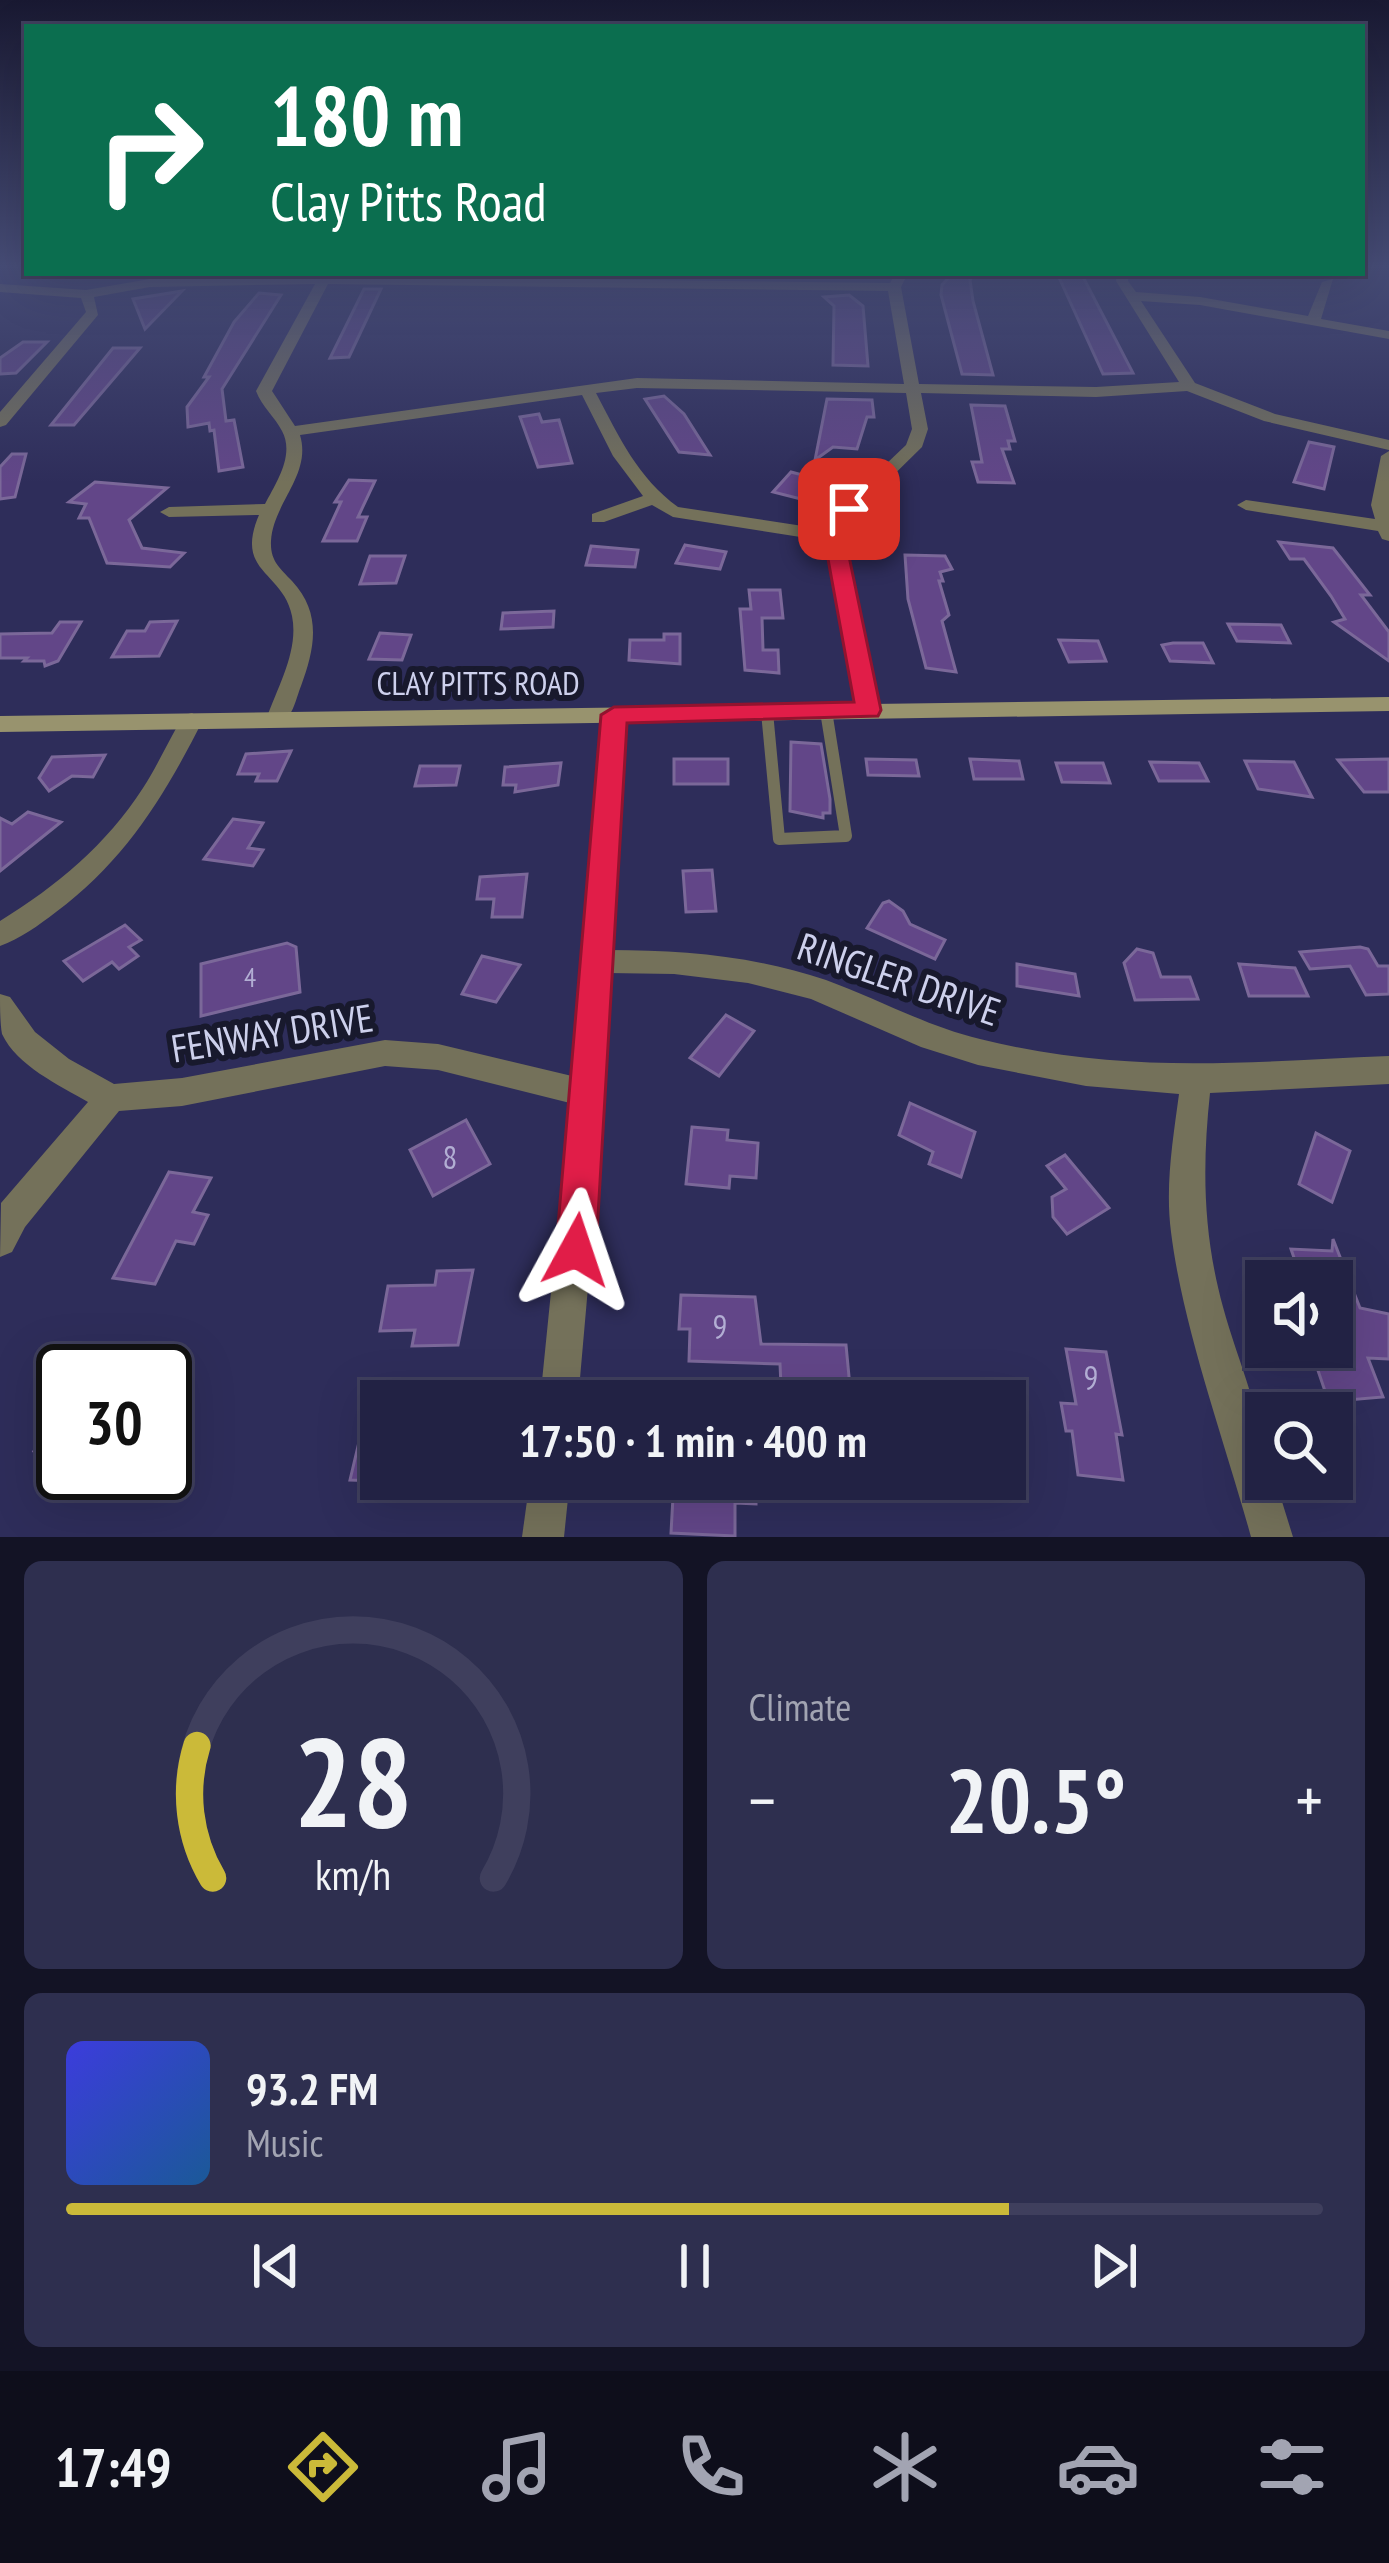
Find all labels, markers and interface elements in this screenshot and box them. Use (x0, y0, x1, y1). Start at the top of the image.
text: 180 m (270, 60, 463, 169)
icon: right (72, 72, 228, 228)
text: Clay Pitts Road (270, 166, 547, 236)
pin (798, 458, 900, 560)
icon: arrive (816, 476, 882, 542)
street label: CLAY PITTS ROAD (376, 661, 580, 704)
street label: RINGLER DRIVE (791, 920, 1007, 1037)
house number: 4 (244, 960, 256, 994)
street label: FENWAY DRIVE (167, 991, 376, 1074)
house number: 8 (443, 1135, 457, 1178)
position arrow (513, 1187, 639, 1313)
map controls (1245, 1260, 1353, 1500)
button: sound (1245, 1260, 1353, 1368)
house number: 9 (713, 1304, 727, 1347)
speed limit sign: 30 (36, 1344, 192, 1500)
house number: 9 (1084, 1355, 1098, 1398)
button: search (1245, 1392, 1353, 1500)
text: 17:50 · 1 min · 400 m (519, 1411, 867, 1469)
text: Climate (749, 1681, 851, 1732)
text: 28 (294, 1700, 413, 1861)
text: 20.5° (945, 1741, 1126, 1858)
text: − (749, 1757, 776, 1842)
text: + (1296, 1757, 1323, 1842)
text: km/h (315, 1846, 391, 1902)
text: 93.2 FM (246, 2059, 378, 2117)
text: Music (246, 2117, 323, 2168)
icon: previous (243, 2233, 309, 2299)
icon: pause (662, 2233, 728, 2299)
icon: next (1081, 2233, 1147, 2299)
icon: directions (281, 2425, 365, 2509)
icon: music (475, 2425, 559, 2509)
icon: phone (669, 2425, 753, 2509)
icon: climate (863, 2425, 947, 2509)
icon: car (1056, 2425, 1140, 2509)
icon: filters (1250, 2425, 1334, 2509)
text: 17:49 (55, 2432, 172, 2502)

